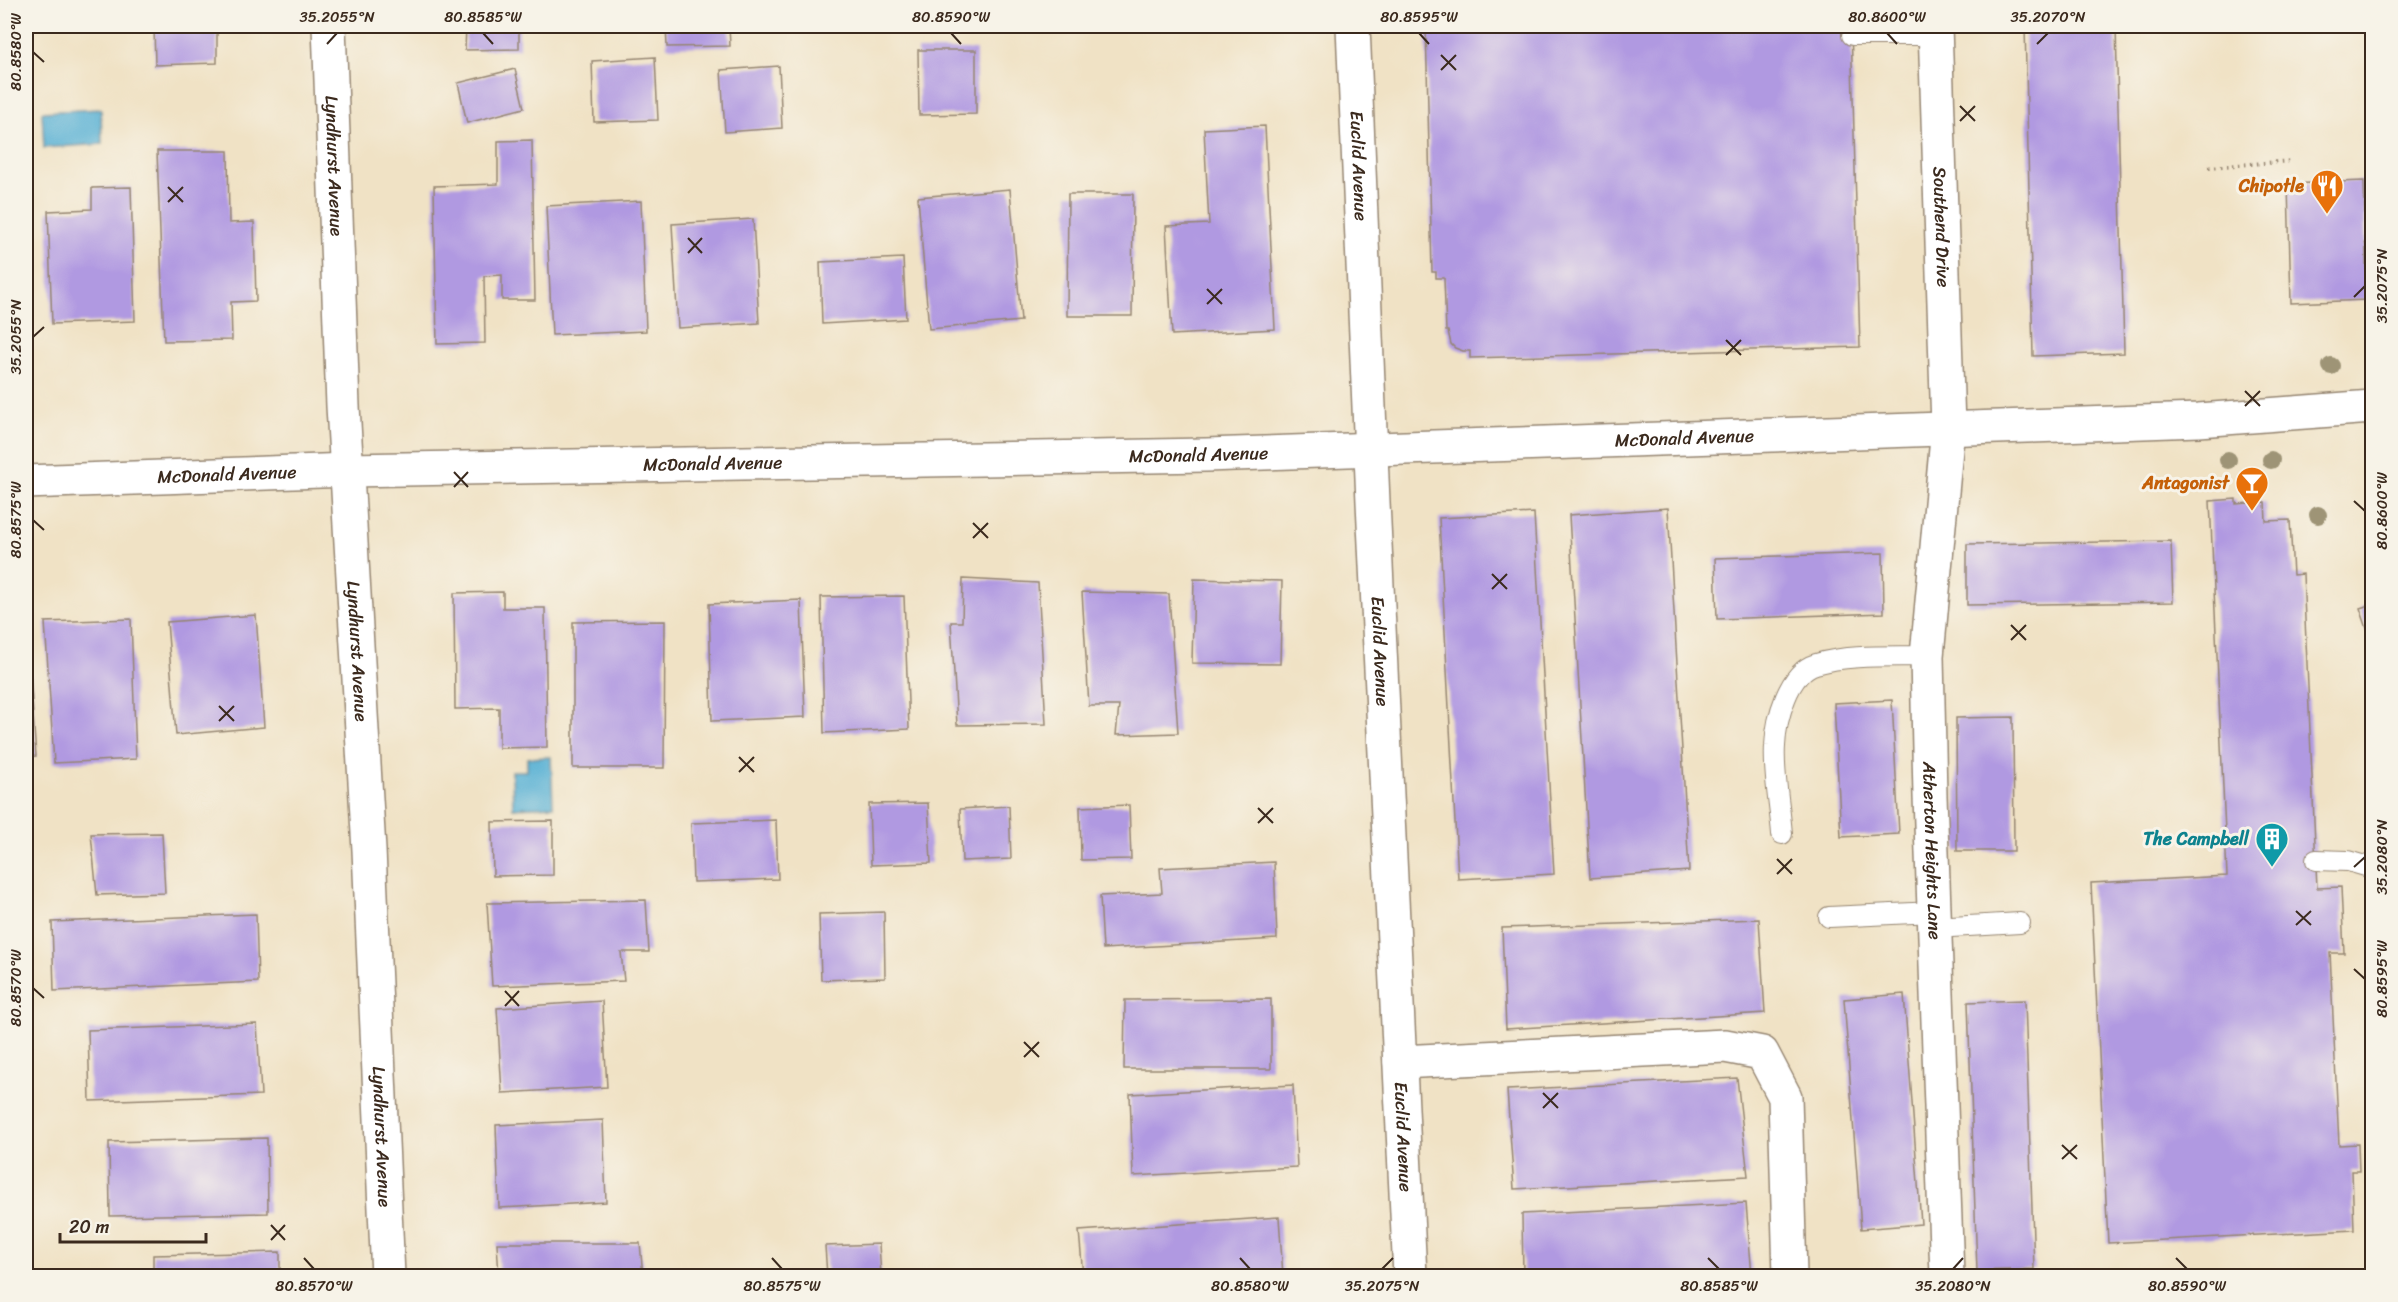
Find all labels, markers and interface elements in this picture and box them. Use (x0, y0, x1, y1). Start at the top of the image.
text: 35.2055°N (299, 4, 375, 30)
text: 80.8585°W (444, 4, 522, 30)
text: 80.8590°W (912, 4, 990, 30)
text: 80.8595°W (1380, 4, 1458, 30)
text: 80.8600°W (1848, 4, 1926, 30)
text: 35.2070°N (2011, 4, 2086, 30)
text: 80.8580°W (3, 13, 29, 91)
street label: Lyndhurst Avenue (316, 95, 353, 237)
street label: Euclid Avenue (1341, 110, 1377, 222)
street label: Southend Drive (1924, 166, 1959, 288)
restaurant icon: Chipotle (2309, 168, 2345, 215)
place label: Chipotle (2238, 170, 2304, 202)
text: 35.2075°N (2369, 248, 2395, 323)
text: 35.2055°N (3, 299, 29, 375)
street label: McDonald Avenue (1614, 420, 1755, 457)
street label: McDonald Avenue (1129, 437, 1269, 472)
street label: McDonald Avenue (643, 446, 783, 481)
street label: McDonald Avenue (157, 456, 297, 493)
bar icon: Antagonist (2234, 465, 2270, 512)
place label: Antagonist (2141, 467, 2231, 499)
text: 80.8600°W (2369, 472, 2395, 550)
text: 80.8575°W (3, 481, 29, 558)
street label: Lyndhurst Avenue (337, 580, 377, 723)
street label: Euclid Avenue (1362, 595, 1399, 707)
street label: Atherton Heights Lane (1913, 760, 1951, 940)
text: 35.2080°N (2369, 819, 2395, 895)
building icon: The Campbell (2254, 821, 2290, 868)
place label: The Campbell (2143, 823, 2250, 855)
text: 80.8595°W (2369, 940, 2395, 1018)
text: 80.8570°W (3, 949, 29, 1027)
street label: Lyndhurst Avenue (363, 1066, 401, 1208)
street label: Euclid Avenue (1385, 1081, 1422, 1193)
scale bar (60, 1206, 206, 1244)
text: 20 m (69, 1211, 109, 1243)
text: 80.8570°W (275, 1273, 353, 1299)
text: 80.8575°W (744, 1273, 821, 1299)
text: 80.8580°W (1211, 1273, 1289, 1299)
text: 35.2075°N (1345, 1273, 1420, 1299)
text: 80.8585°W (1680, 1273, 1758, 1299)
text: 35.2080°N (1915, 1273, 1991, 1299)
text: 80.8590°W (2148, 1273, 2226, 1299)

